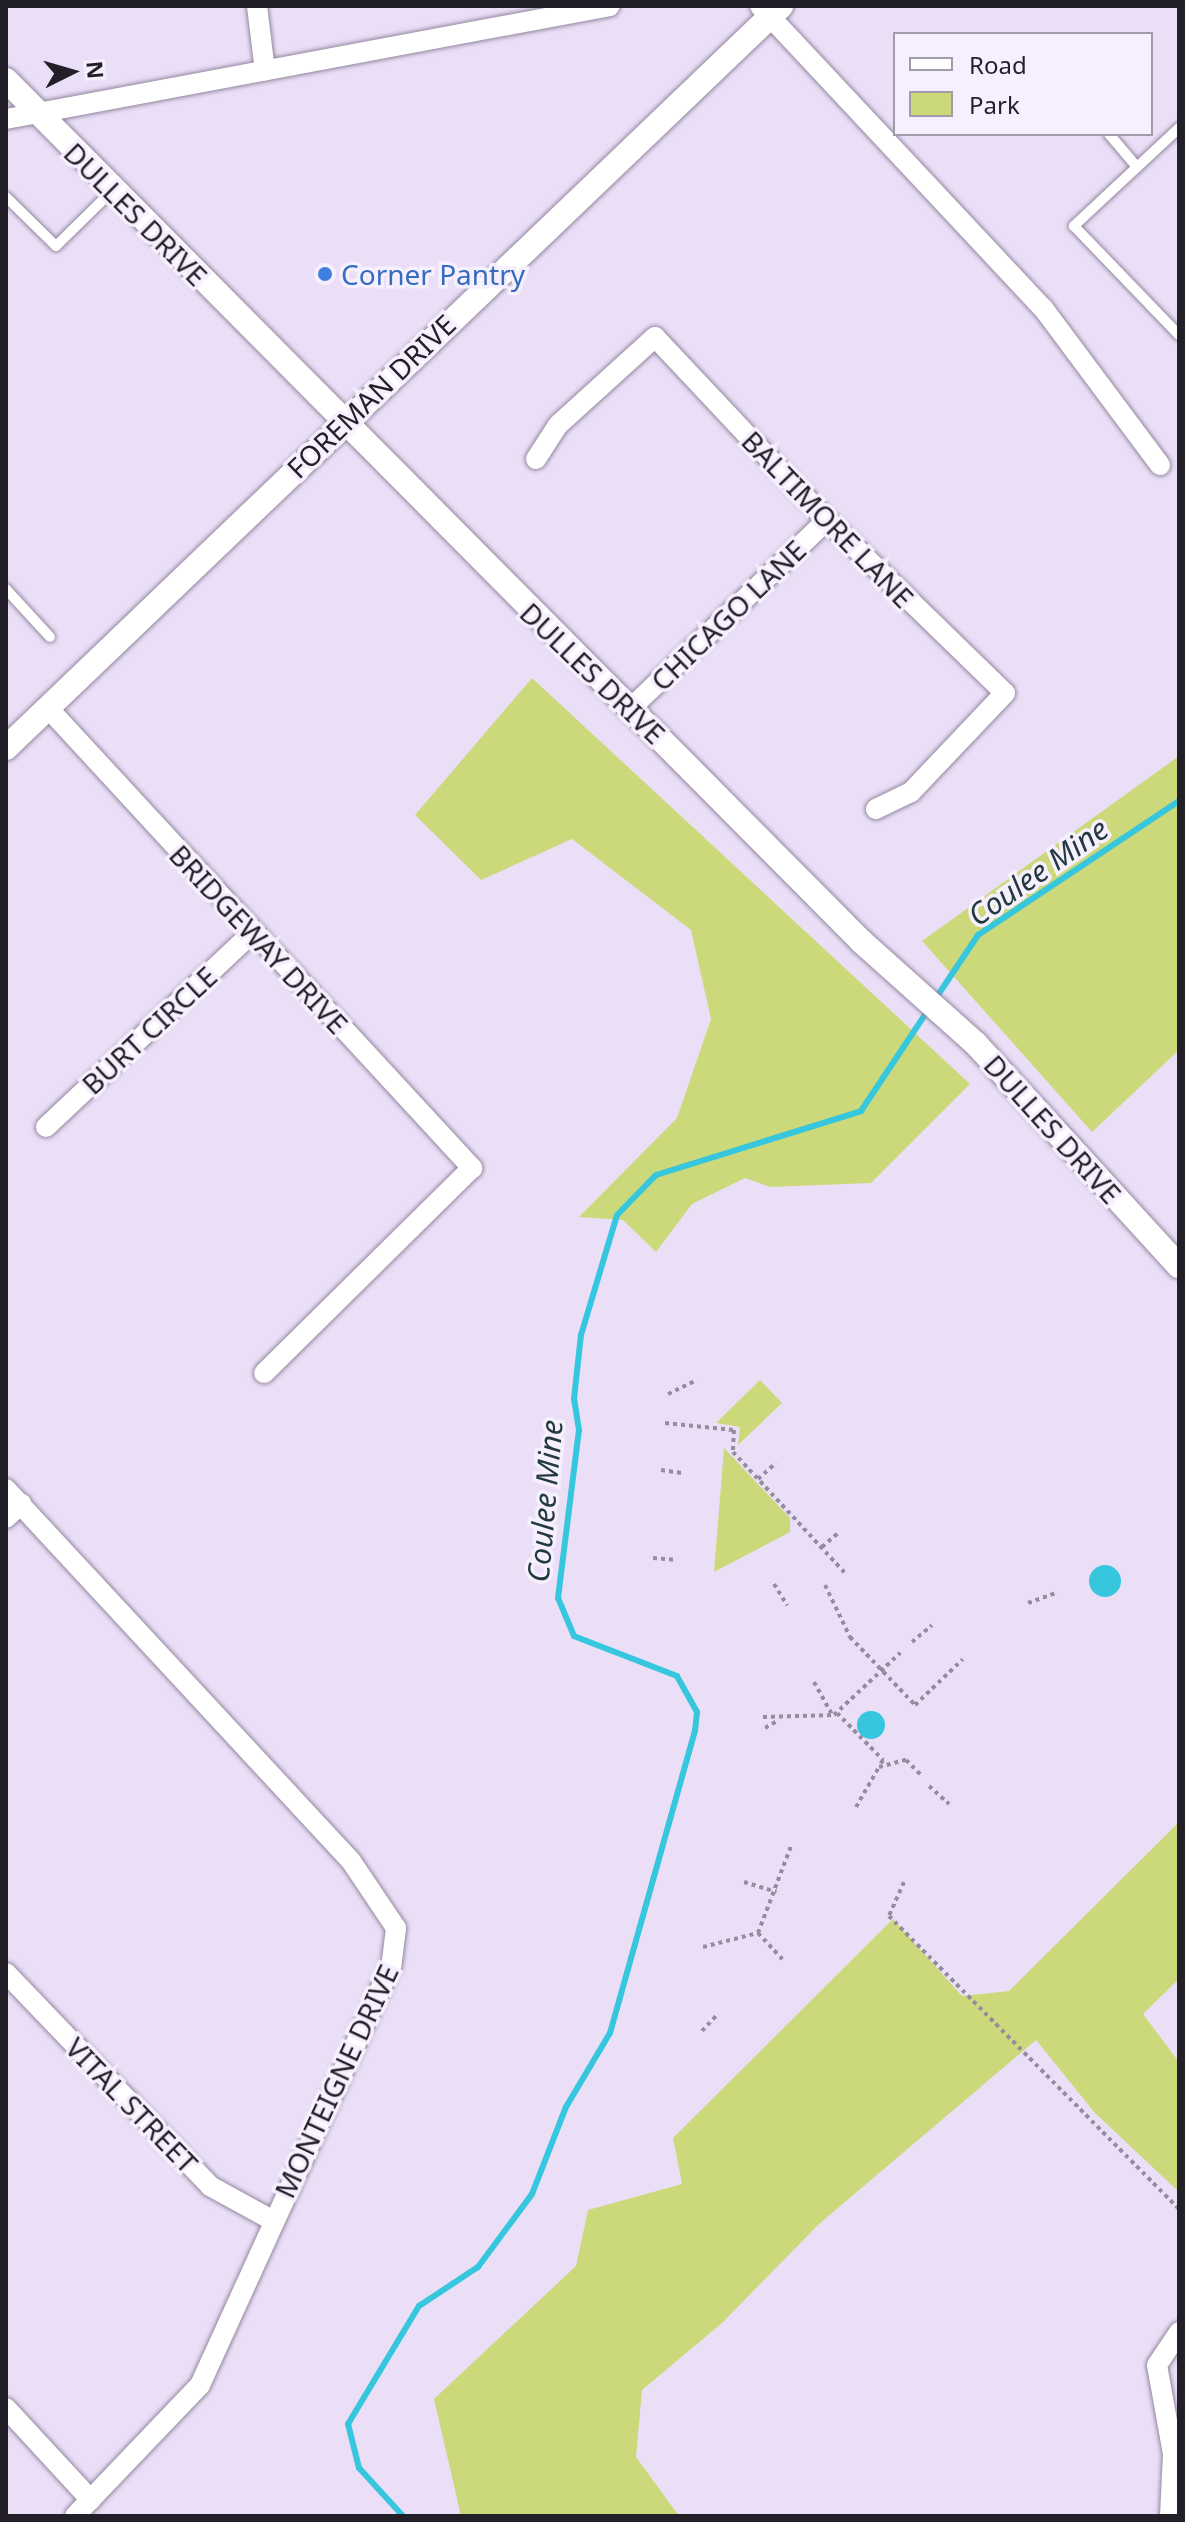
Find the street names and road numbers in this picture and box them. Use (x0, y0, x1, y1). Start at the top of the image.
street label: DULLES DRIVE (58, 136, 214, 292)
street label: FOREMAN DRIVE (280, 307, 462, 485)
street label: BALTIMORE LANE (735, 424, 921, 614)
street label: CHICAGO LANE (644, 533, 812, 697)
street label: DULLES DRIVE (514, 596, 672, 750)
street label: BRIDGEWAY DRIVE (163, 838, 355, 1040)
street label: BURT CIRCLE (75, 959, 223, 1101)
street label: DULLES DRIVE (978, 1048, 1128, 1210)
street label: MONTEIGNE DRIVE (267, 1959, 405, 2203)
street label: VITAL STREET (59, 2030, 205, 2180)

